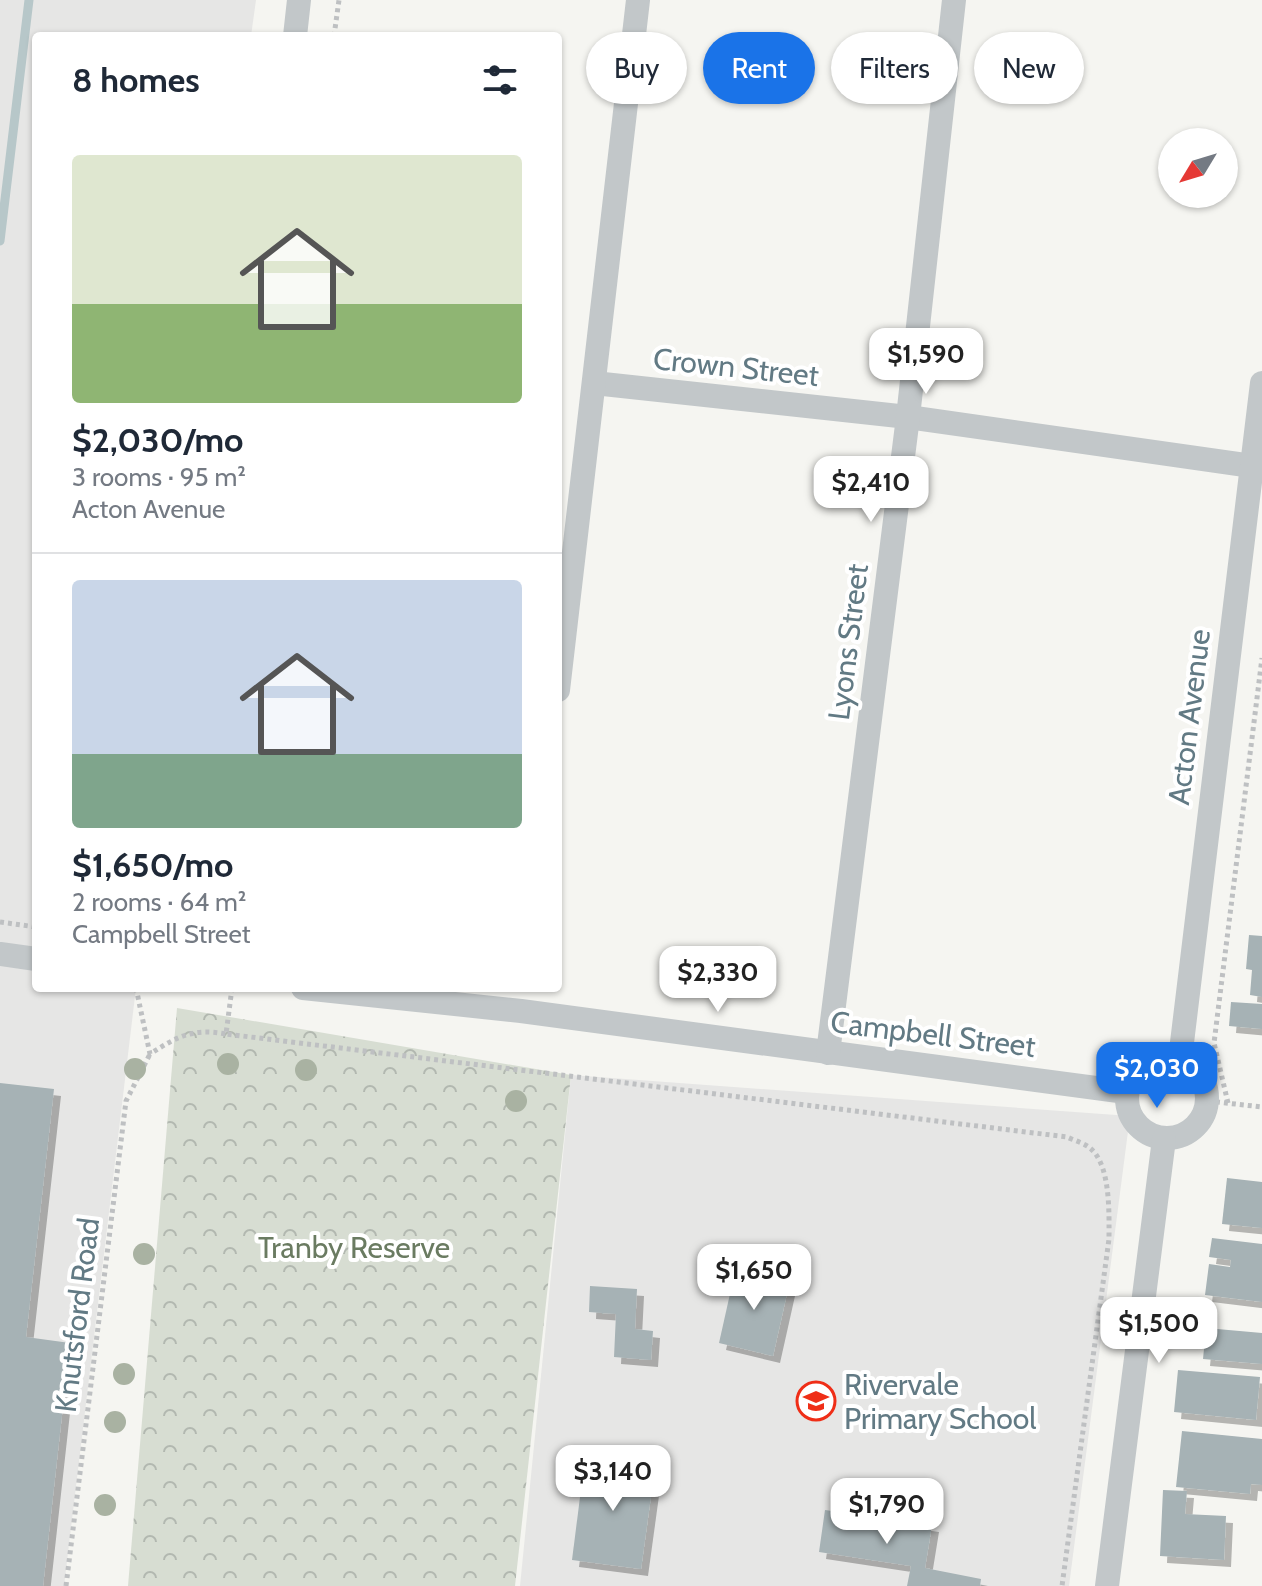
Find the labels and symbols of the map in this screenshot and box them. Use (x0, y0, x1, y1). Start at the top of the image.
north arrow (1158, 128, 1238, 208)
pin: $1,590 (861, 328, 991, 396)
street label: Crown Street (651, 340, 821, 394)
pin: $2,410 (806, 456, 936, 524)
street label: Lyons Street (820, 562, 876, 722)
street label: Acton Avenue (1160, 627, 1218, 807)
pin: $2,330 (653, 946, 783, 1014)
street label: Campbell Street (829, 1003, 1037, 1065)
pin: $2,030 (1092, 1042, 1222, 1110)
street label: Knutsford Road (47, 1216, 107, 1414)
park label: Tranby Reserve (258, 1229, 450, 1266)
pin: $1,650 (689, 1244, 819, 1312)
pin: $1,500 (1094, 1297, 1224, 1365)
place label: Rivervale Primary School (844, 1366, 1036, 1437)
school or university icon: Rivervale Primary School (795, 1380, 837, 1422)
pin: $3,140 (548, 1445, 678, 1513)
pin: $1,790 (822, 1478, 952, 1546)

